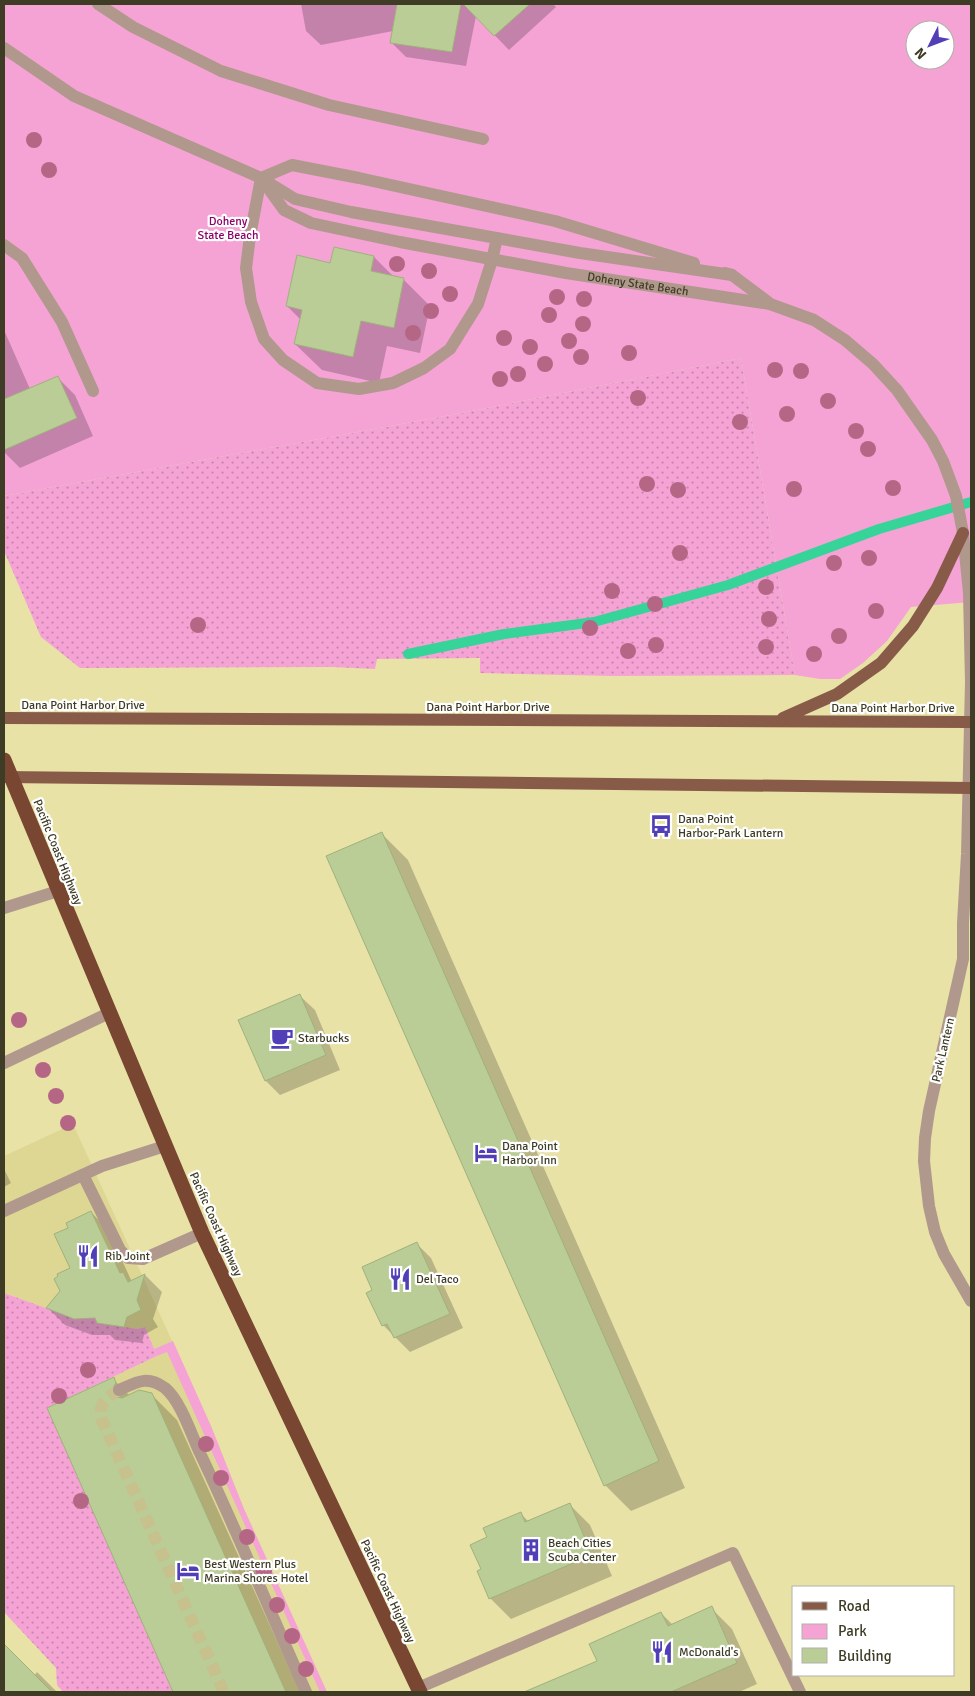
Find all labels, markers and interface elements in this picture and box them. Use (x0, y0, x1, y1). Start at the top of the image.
north arrow (905, 20, 955, 70)
text: N (911, 44, 930, 63)
park label: Doheny State Beach (197, 214, 259, 243)
street label: Doheny State Beach (586, 269, 690, 300)
street label: Dana Point Harbor Drive (21, 698, 145, 713)
street label: Dana Point Harbor Drive (426, 700, 550, 715)
street label: Dana Point Harbor Drive (831, 701, 955, 716)
street label: Pacific Coast Highway (30, 797, 86, 908)
place label: Dana Point Harbor-Park Lantern (678, 812, 783, 841)
bus stop icon: Dana Point Harbor-Park Lantern (648, 813, 674, 839)
street label: Park Lantern (929, 1016, 958, 1084)
cafe icon: Starbucks (269, 1025, 295, 1051)
place label: Starbucks (298, 1031, 349, 1046)
place label: Dana Point Harbor Inn (502, 1139, 558, 1168)
hotel icon: Dana Point Harbor Inn (473, 1140, 499, 1166)
street label: Pacific Coast Highway (186, 1170, 245, 1279)
restaurant icon: Rib Joint (75, 1243, 101, 1269)
place label: Rib Joint (105, 1249, 150, 1264)
restaurant icon: Del Taco (387, 1266, 413, 1292)
place label: Del Taco (416, 1272, 459, 1287)
place label: Beach Cities Scuba Center (548, 1536, 617, 1565)
street label: Pacific Coast Highway (357, 1537, 418, 1646)
building icon: Beach Cities Scuba Center (518, 1537, 544, 1563)
place label: Best Western Plus Marina Shores Hotel (204, 1557, 309, 1586)
hotel icon: Best Western Plus Marina Shores Hotel (175, 1558, 201, 1584)
legend (792, 1586, 955, 1676)
text: Road (838, 1597, 870, 1615)
text: Park (838, 1622, 867, 1640)
restaurant icon: McDonald's (649, 1639, 675, 1665)
place label: McDonald's (679, 1645, 739, 1660)
text: Building (838, 1647, 892, 1665)

